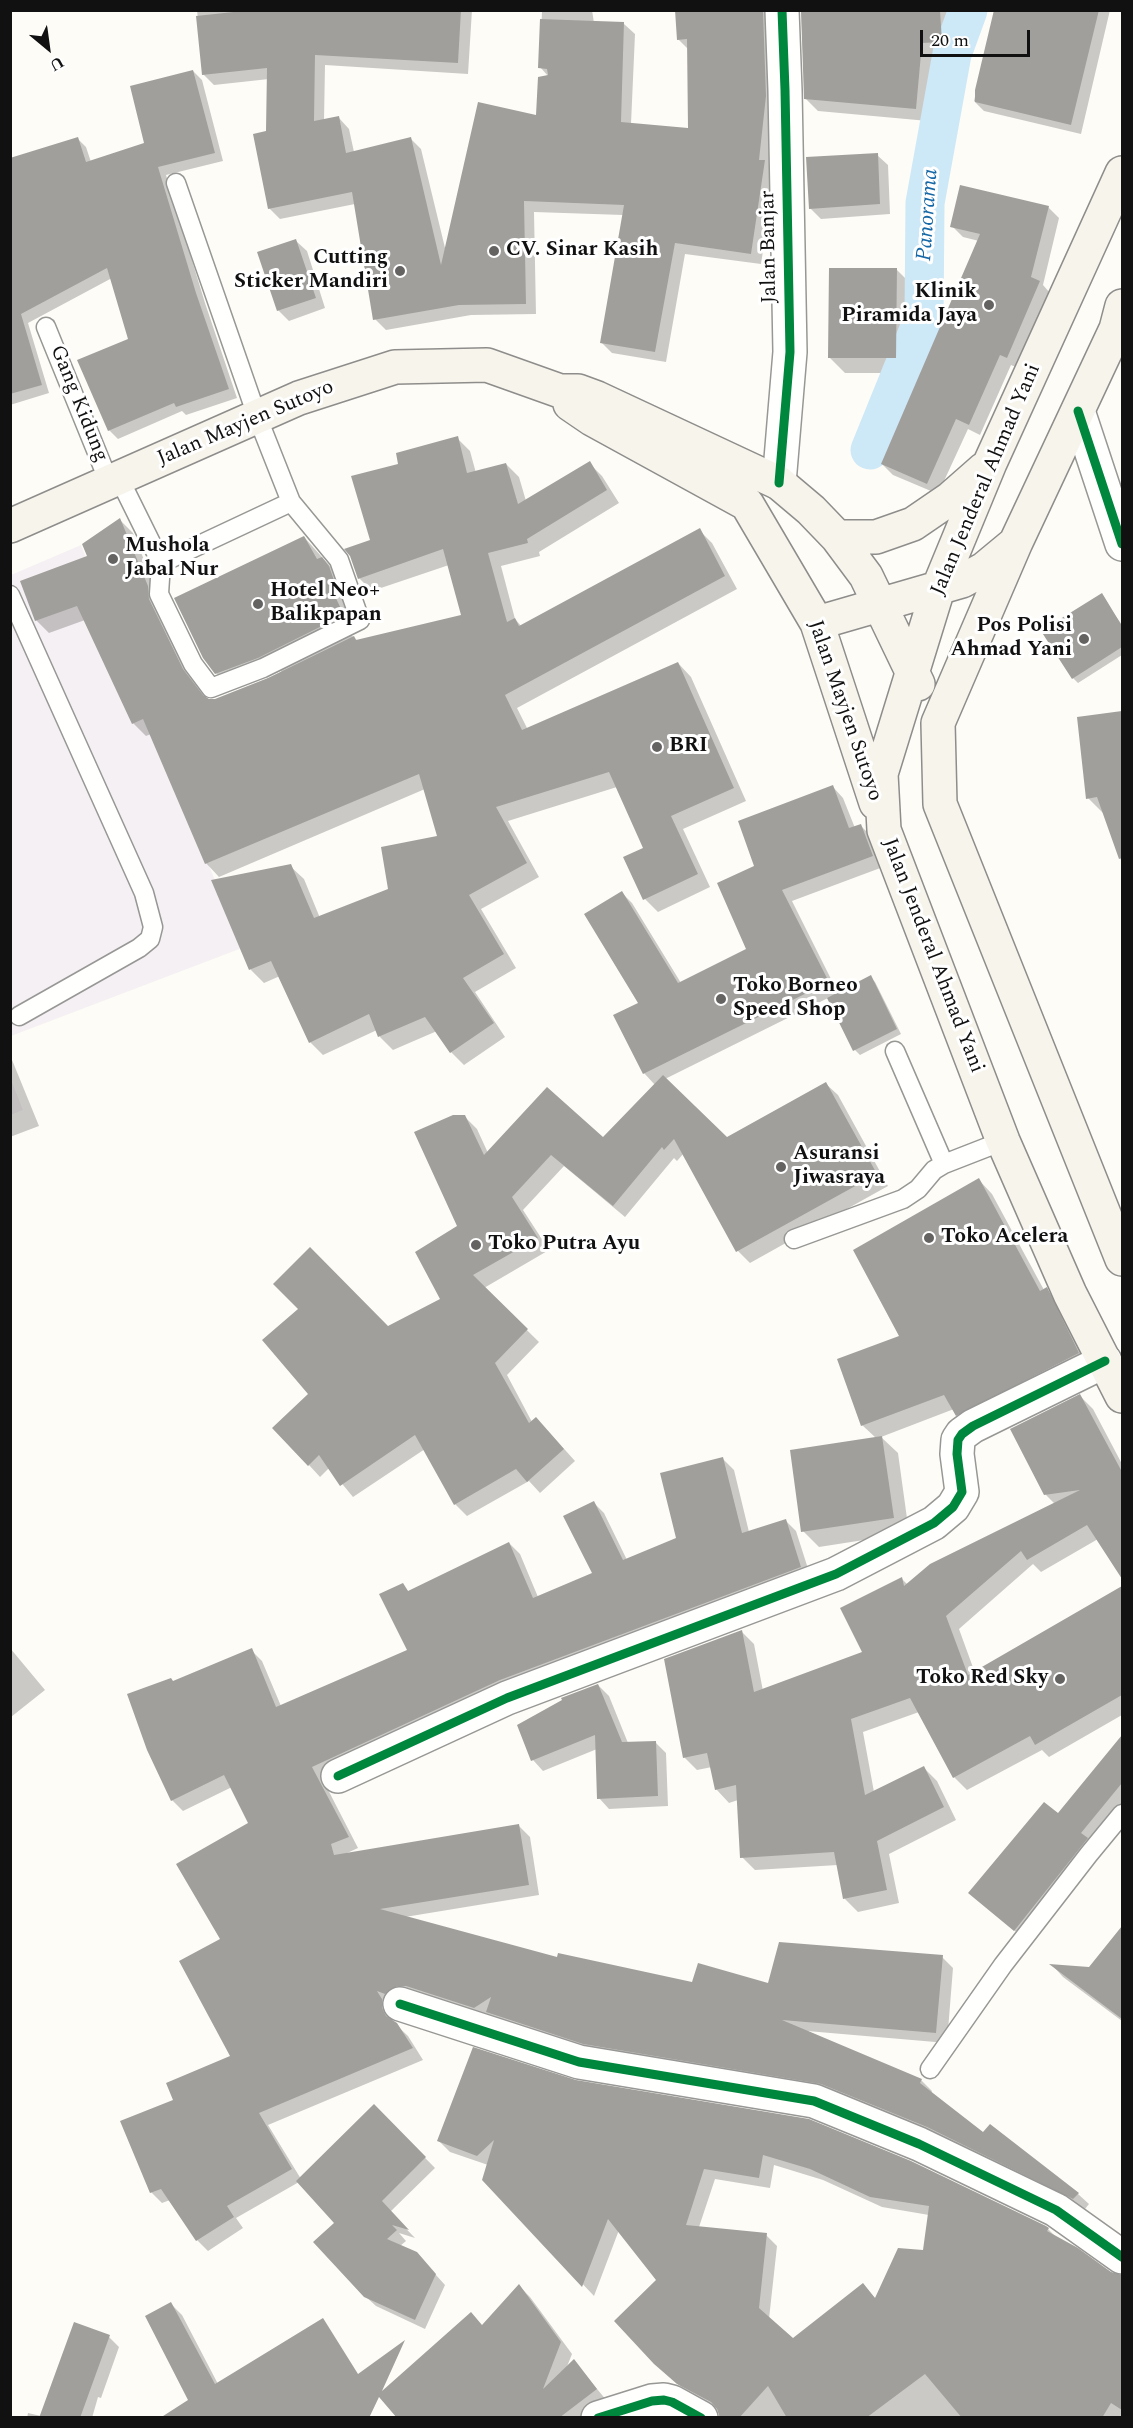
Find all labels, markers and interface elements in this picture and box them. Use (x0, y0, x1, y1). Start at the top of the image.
north arrow (18, 18, 78, 78)
scale bar (923, 18, 1032, 56)
text: 20 m (931, 27, 969, 54)
text: U (45, 50, 68, 77)
water label: Panorama (913, 168, 945, 262)
street label: Jalan Banjar (756, 190, 784, 304)
place label: CV. Sinar Kasih (506, 238, 659, 264)
marker: CV. Sinar Kasih (487, 244, 501, 258)
place label: Cutting Sticker Mandiri (234, 246, 388, 296)
marker: Cutting Sticker Mandiri (393, 264, 407, 278)
place label: Klinik Piramida Jaya (841, 280, 977, 330)
marker: Klinik Piramida Jaya (982, 298, 996, 312)
street label: Gang Kidung (43, 342, 113, 466)
street label: Jalan Jenderal Ahmad Yani (927, 360, 1047, 600)
street label: Jalan Mayjen Sutoyo (154, 375, 338, 473)
place label: Mushola Jabal Nur (125, 534, 218, 584)
marker: Mushola Jabal Nur (106, 552, 120, 566)
place label: Hotel Neo+ Balikpapan (270, 579, 382, 629)
marker: Hotel Neo+ Balikpapan (251, 597, 265, 611)
place label: Pos Polisi Ahmad Yani (951, 614, 1072, 664)
street label: Jalan Mayjen Sutoyo (801, 617, 887, 805)
marker: Pos Polisi Ahmad Yani (1077, 632, 1091, 646)
place label: BRI (669, 734, 708, 760)
marker: BRI (650, 740, 664, 754)
street label: Jalan Jenderal Ahmad Yani (876, 835, 988, 1077)
place label: Toko Borneo Speed Shop (733, 974, 858, 1024)
marker: Toko Borneo Speed Shop (714, 992, 728, 1006)
place label: Asuransi Jiwasraya (793, 1142, 885, 1192)
marker: Asuransi Jiwasraya (774, 1160, 788, 1174)
place label: Toko Acelera (941, 1225, 1068, 1251)
marker: Toko Acelera (922, 1231, 936, 1245)
place label: Toko Putra Ayu (488, 1232, 640, 1258)
marker: Toko Putra Ayu (469, 1238, 483, 1252)
place label: Toko Red Sky (916, 1666, 1048, 1692)
marker: Toko Red Sky (1053, 1672, 1067, 1686)

